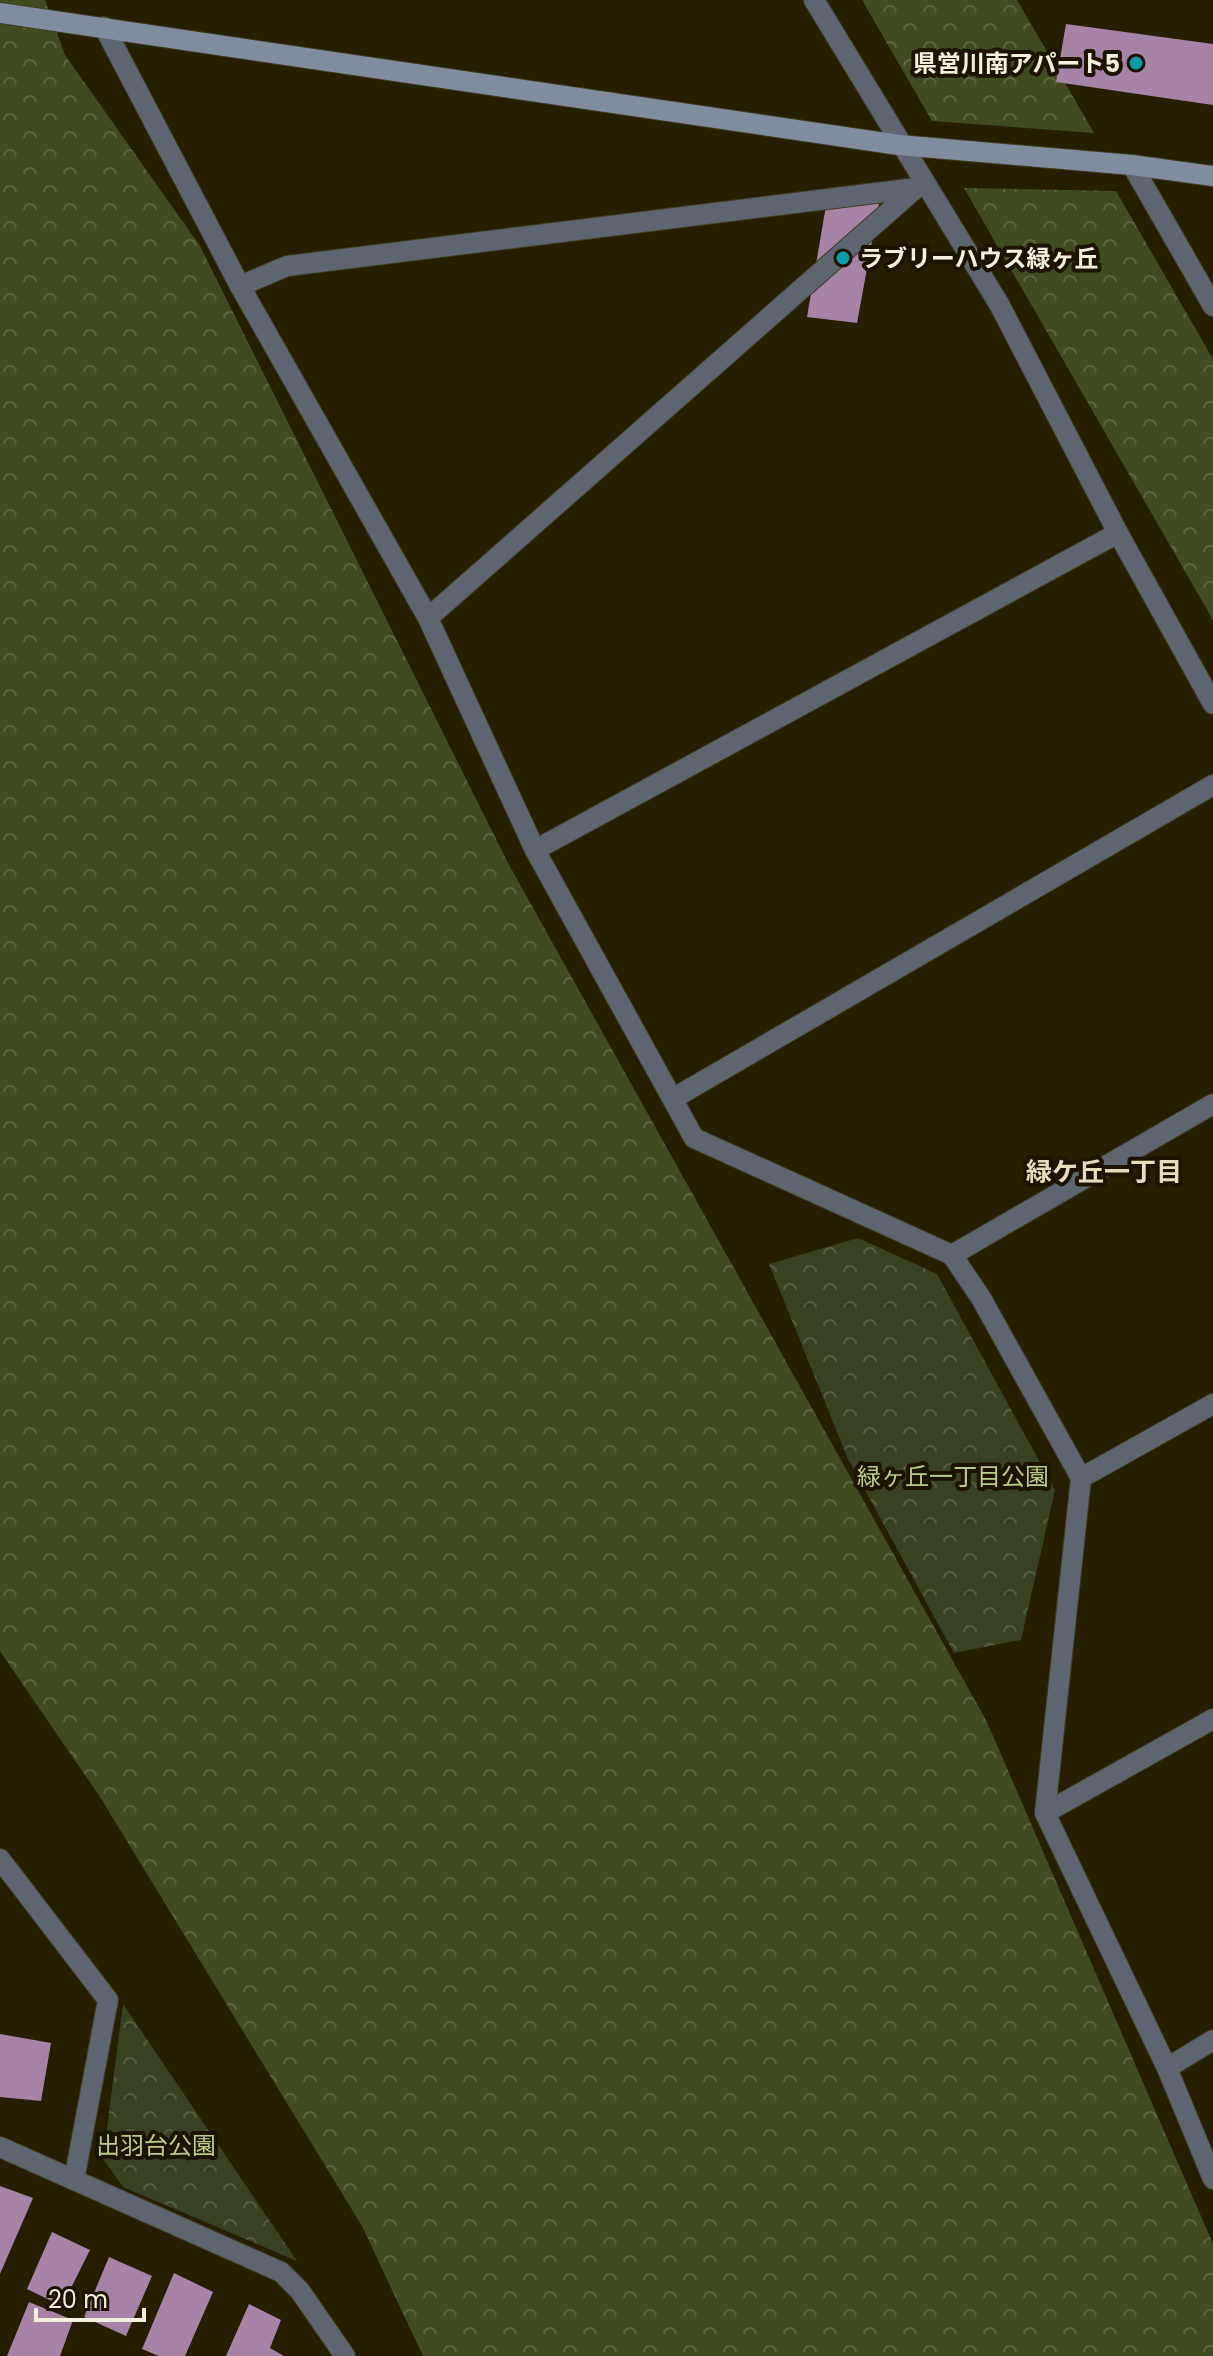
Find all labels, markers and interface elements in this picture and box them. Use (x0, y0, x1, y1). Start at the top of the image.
place label: 県営川南アパート5 (913, 47, 1120, 80)
marker: 県営川南アパート5 (1127, 54, 1145, 72)
place label: ラブリーハウス緑ヶ丘 (859, 242, 1099, 275)
marker: ラブリーハウス緑ヶ丘 (834, 249, 852, 267)
district label: 緑ケ丘一丁目 (1026, 1154, 1182, 1190)
park label: 緑ヶ丘一丁目公園 (857, 1460, 1049, 1493)
park label: 出羽台公園 (96, 2129, 216, 2162)
scale bar (36, 2272, 144, 2322)
text: 20 m (48, 2283, 108, 2316)

